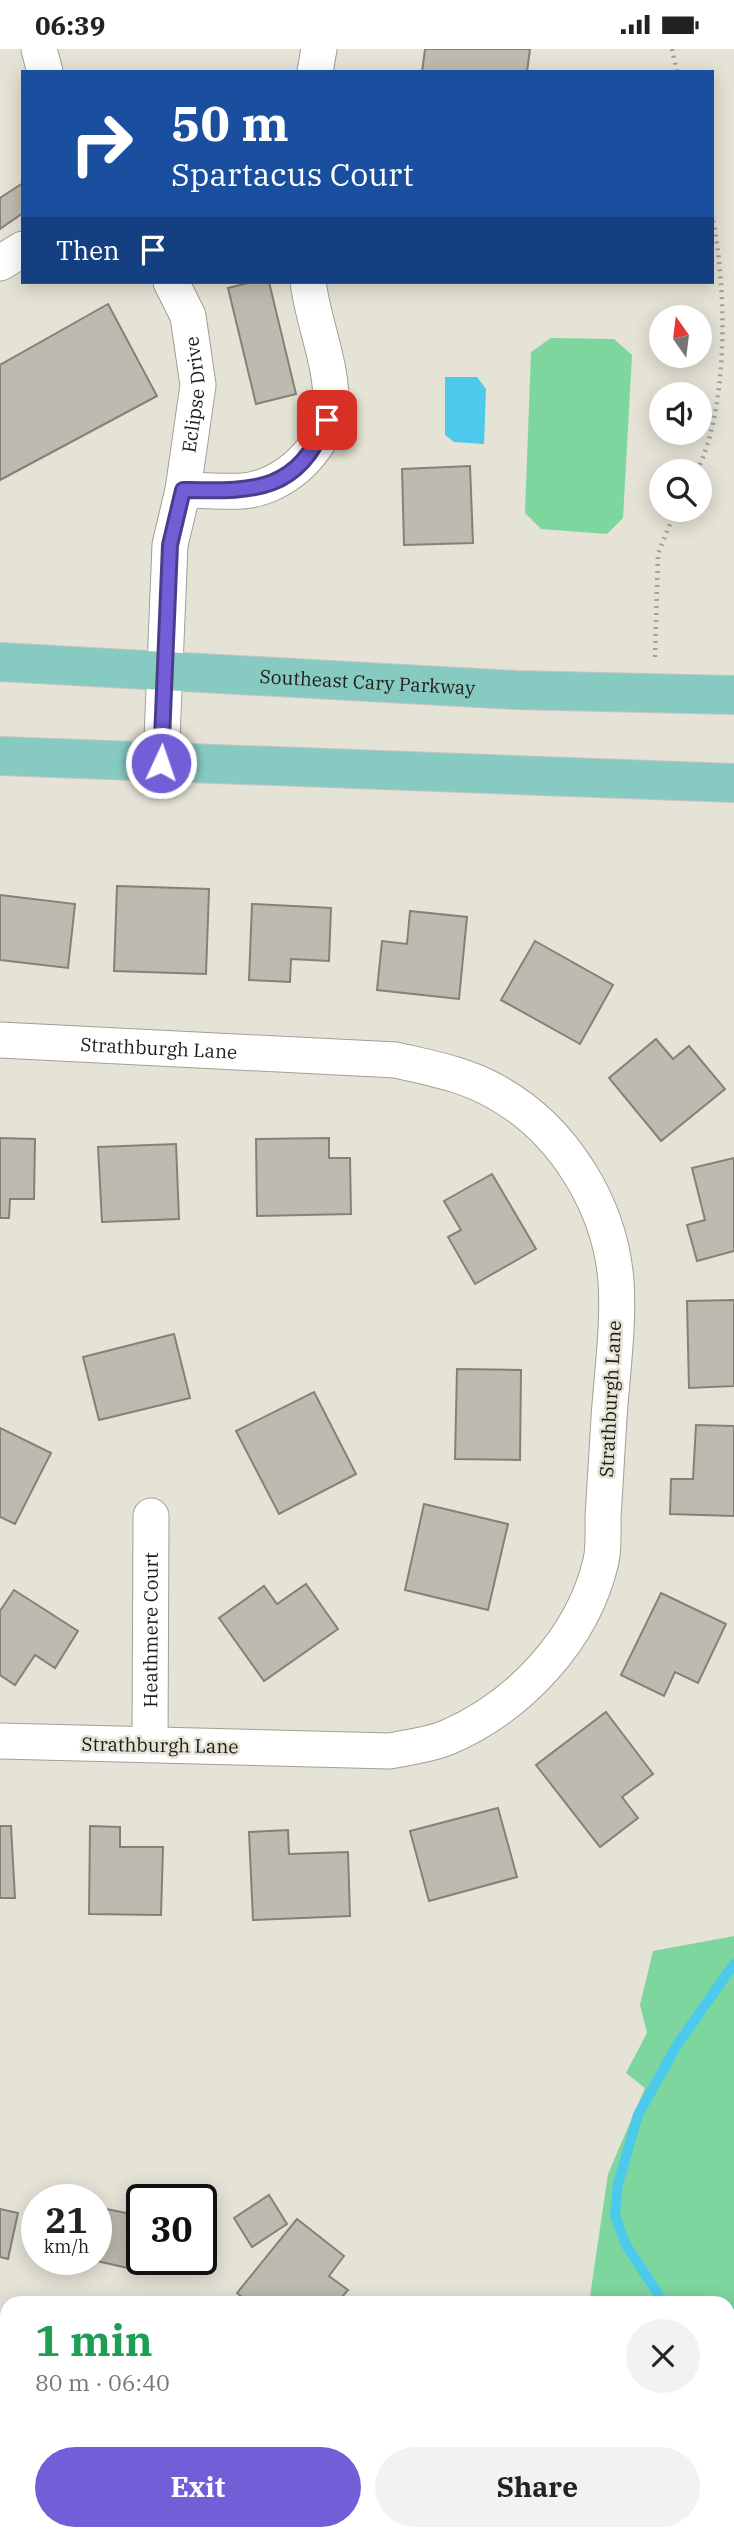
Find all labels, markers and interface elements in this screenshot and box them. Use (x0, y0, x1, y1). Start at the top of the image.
text: 06:39 (35, 8, 105, 42)
text: 50 m (171, 91, 289, 154)
icon: right (56, 98, 147, 189)
text: Spartacus Court (171, 153, 414, 195)
icon: arrive (134, 231, 172, 269)
text: Then (56, 233, 120, 267)
north arrow (649, 305, 712, 367)
map controls (649, 305, 712, 522)
street label: Eclipse Drive (176, 335, 210, 454)
button: sound (649, 382, 712, 445)
pin (297, 390, 357, 450)
icon: arrive (308, 401, 346, 439)
button: search (649, 459, 712, 522)
street label: Southeast Cary Parkway (259, 664, 477, 700)
position arrow (124, 726, 198, 800)
street label: Strathburgh Lane (80, 1032, 238, 1064)
street label: Strathburgh Lane (594, 1320, 626, 1478)
street label: Heathmere Court (138, 1552, 163, 1708)
street label: Strathburgh Lane (81, 1732, 239, 1758)
speed limit sign: 30 (126, 2184, 217, 2275)
text: 21 (45, 2197, 88, 2243)
text: km/h (44, 2235, 89, 2258)
text: 1 min (35, 2313, 153, 2368)
button: close (626, 2319, 700, 2393)
text: 80 m · 06:40 (35, 2367, 170, 2397)
button: Exit (35, 2447, 361, 2527)
button: Share (375, 2447, 700, 2527)

